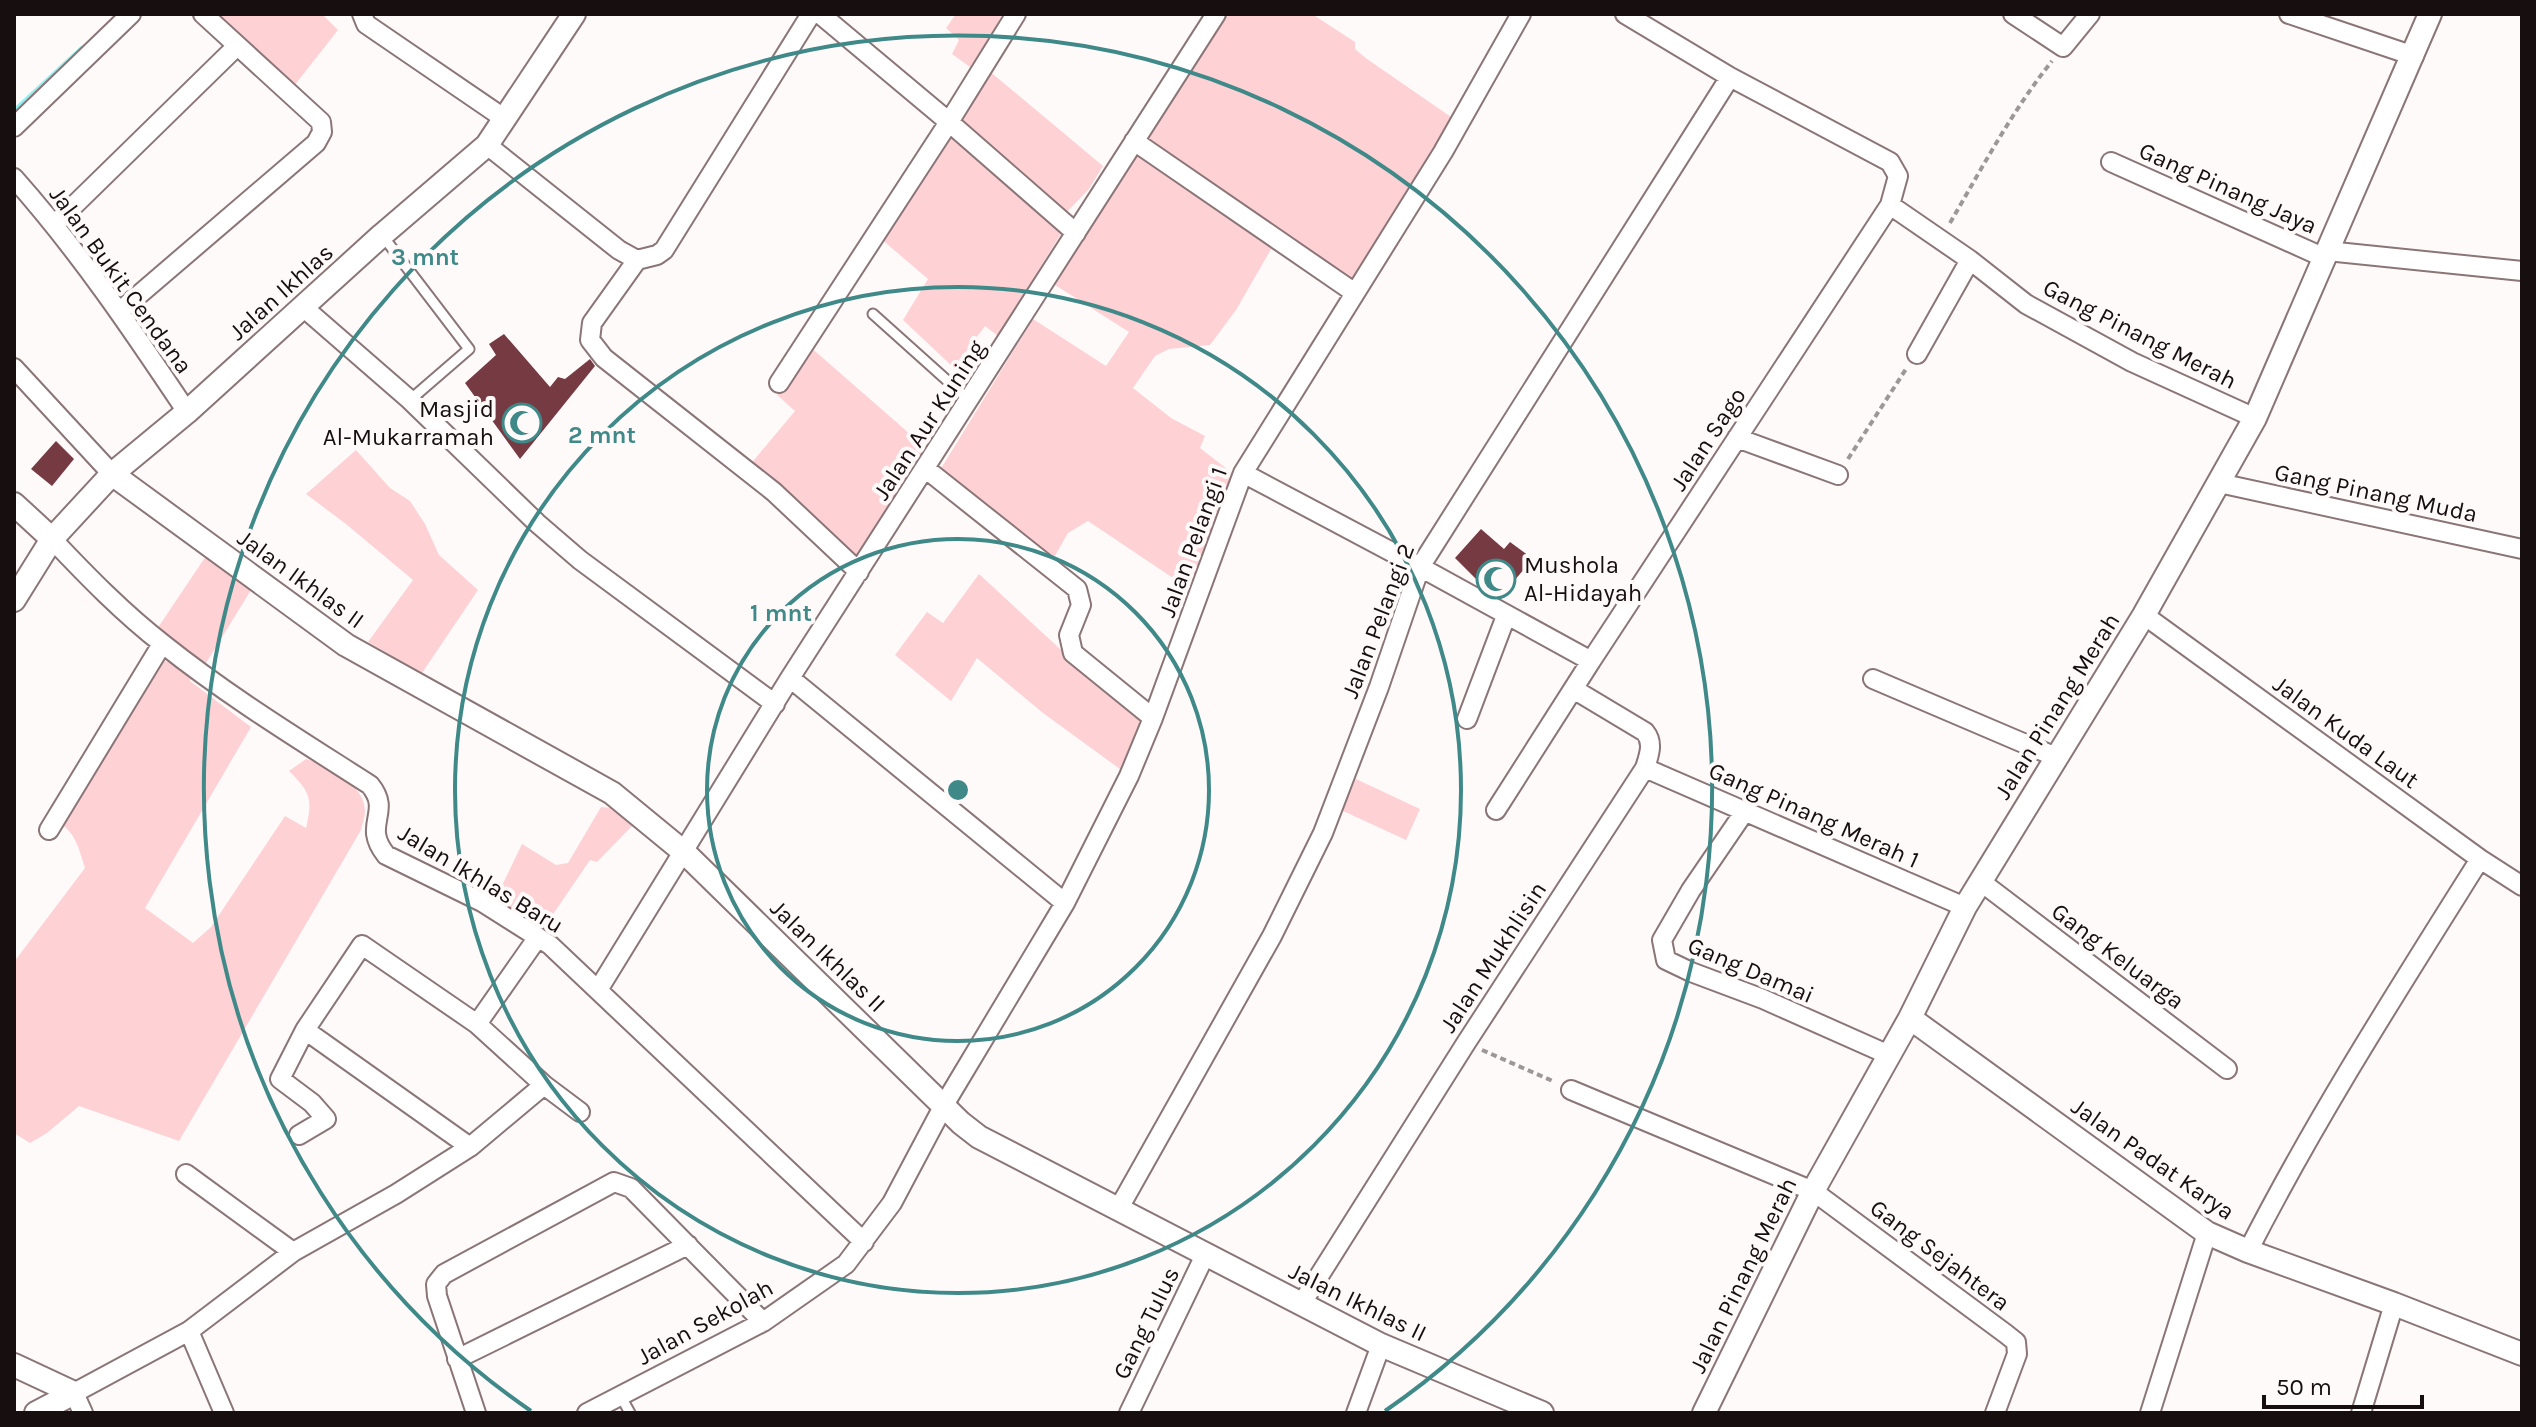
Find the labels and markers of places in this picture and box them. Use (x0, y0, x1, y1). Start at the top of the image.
place label: Masjid Al-Mukarramah (323, 395, 494, 451)
mosque icon: Masjid Al-Mukarramah (501, 402, 543, 444)
place label: Mushola Al-Hidayah (1524, 551, 1642, 607)
mosque icon: Mushola Al-Hidayah (1475, 558, 1517, 600)
centre of rings (944, 776, 972, 804)

